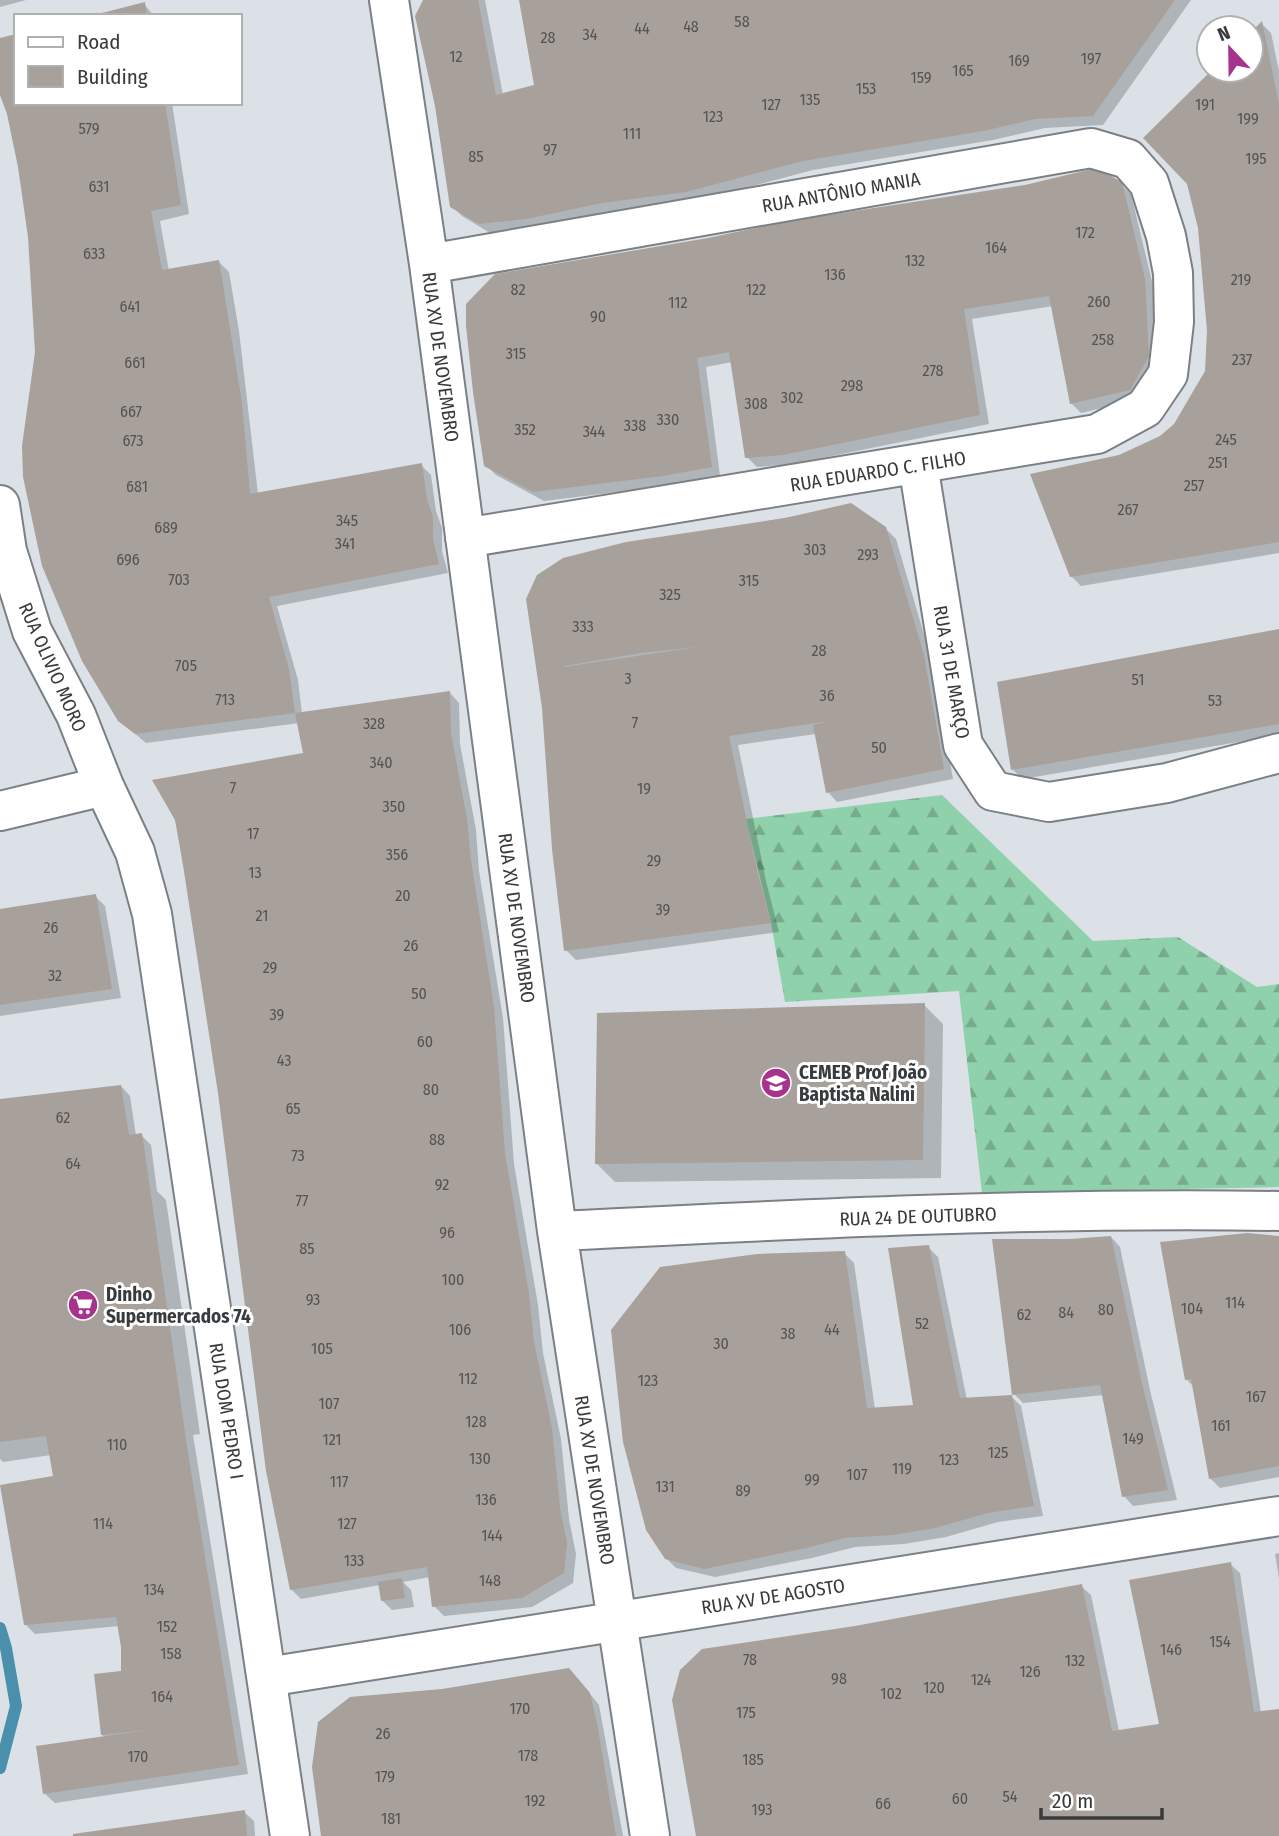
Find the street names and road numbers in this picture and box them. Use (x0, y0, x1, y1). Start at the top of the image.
street label: RUA ANTÔNIO MANIA (760, 167, 922, 218)
street label: RUA XV DE NOVEMBRO (417, 271, 464, 444)
street label: RUA EDUARDO C. FILHO (789, 446, 968, 497)
street label: RUA OLIVIO MORO (14, 599, 91, 736)
street label: RUA 31 DE MARÇO (928, 604, 975, 741)
street label: RUA XV DE NOVEMBRO (493, 832, 540, 1005)
street label: RUA 24 DE OUTUBRO (839, 1202, 997, 1231)
street label: RUA DOM PEDRO I (204, 1341, 249, 1481)
street label: RUA XV DE NOVEMBRO (570, 1394, 619, 1567)
street label: RUA XV DE AGOSTO (700, 1574, 847, 1619)

